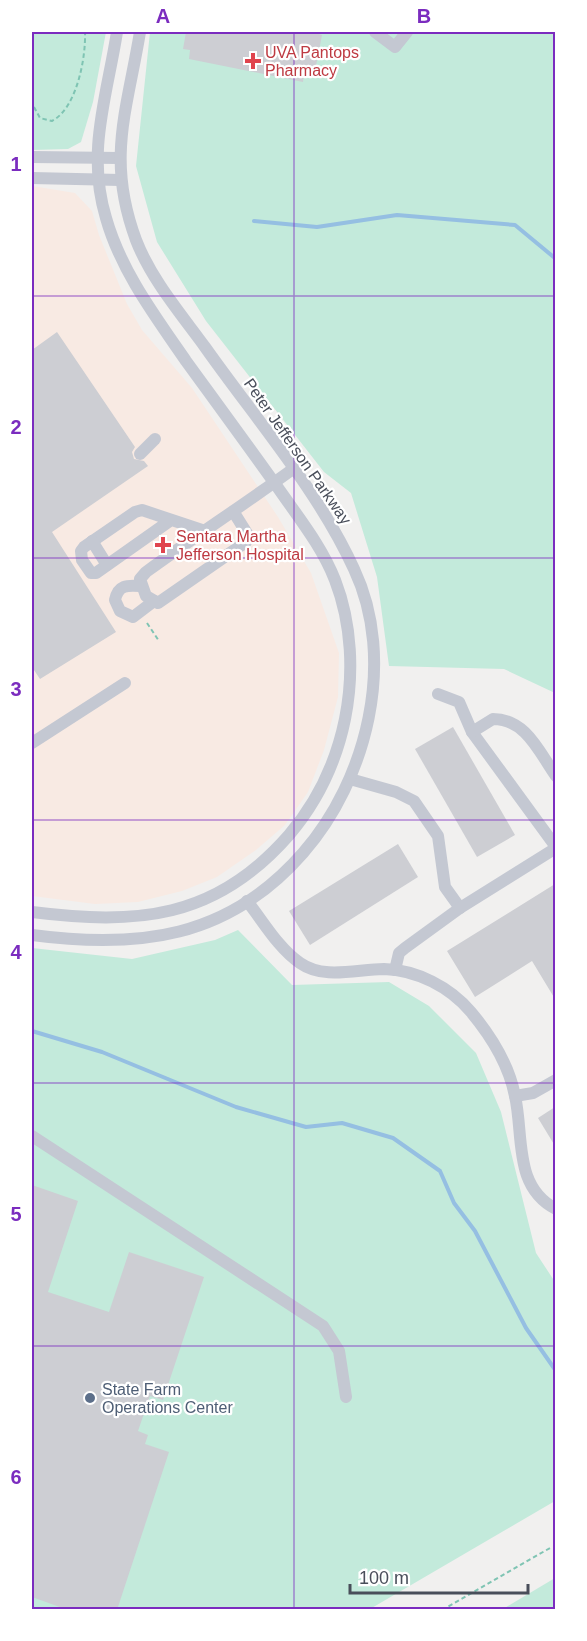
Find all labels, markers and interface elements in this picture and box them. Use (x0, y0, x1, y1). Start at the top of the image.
text: A (156, 5, 170, 27)
text: B (417, 5, 431, 27)
place label: UVA Pantops Pharmacy (265, 44, 359, 79)
marker: UVA Pantops Pharmacy (246, 54, 260, 68)
text: 1 (10, 153, 22, 175)
street label: Peter Jefferson Parkway (241, 375, 354, 527)
text: 2 (10, 416, 22, 438)
place label: Sentara Martha Jefferson Hospital (176, 528, 304, 563)
marker: Sentara Martha Jefferson Hospital (154, 536, 172, 554)
text: 3 (10, 678, 22, 700)
text: 4 (10, 941, 22, 963)
text: 5 (10, 1203, 22, 1225)
place label: State Farm Operations Center (102, 1381, 233, 1416)
marker: State Farm Operations Center (83, 1391, 97, 1405)
text: 6 (10, 1466, 22, 1488)
scale bar (350, 1557, 528, 1595)
text: 100 m (359, 1568, 409, 1588)

